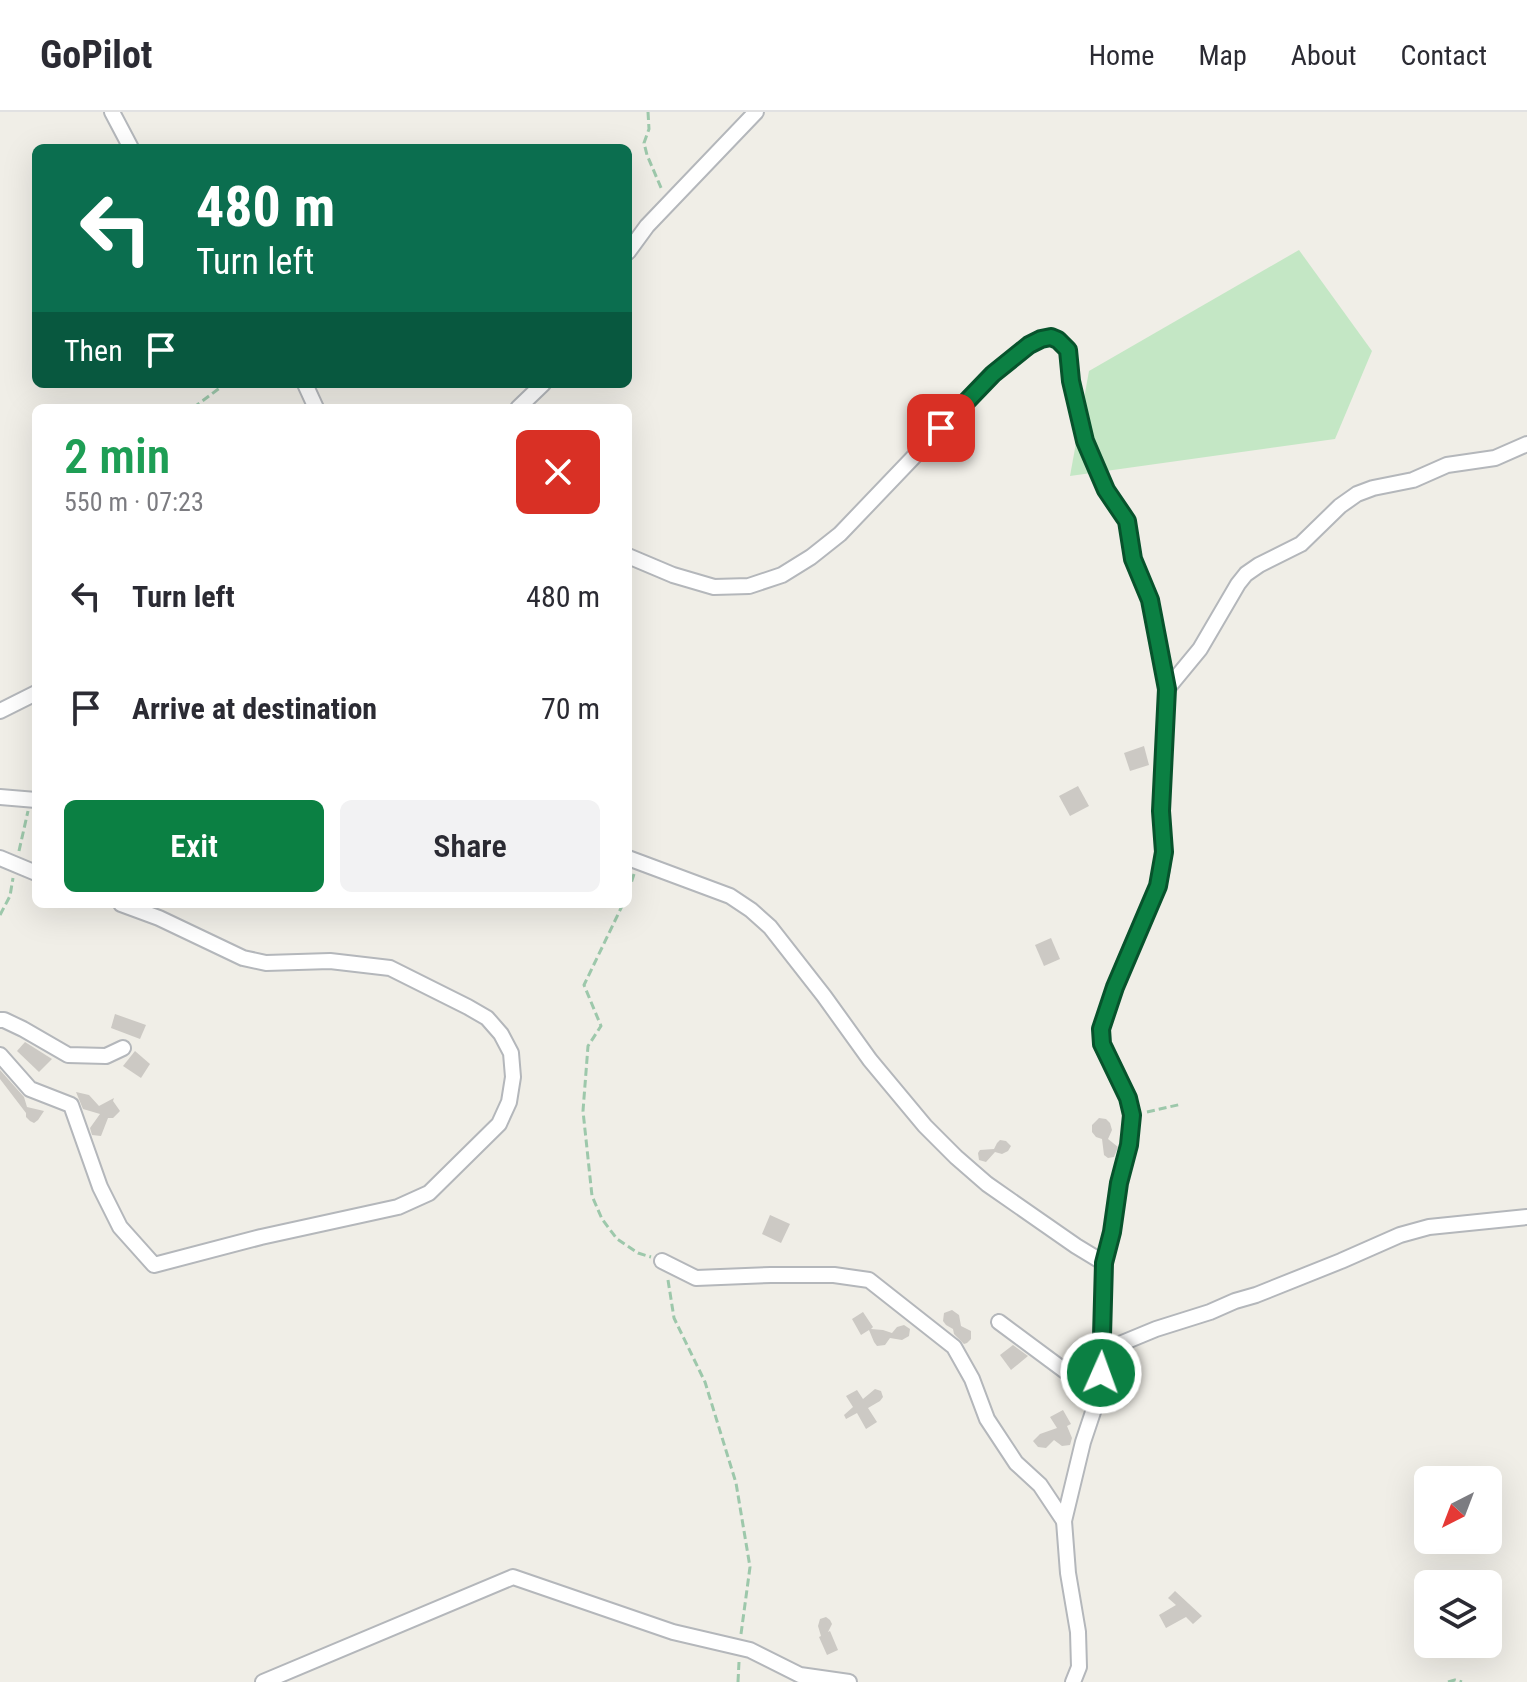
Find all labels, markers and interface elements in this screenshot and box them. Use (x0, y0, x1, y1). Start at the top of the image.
text: GoPilot (40, 33, 152, 77)
text: Home (1089, 39, 1154, 72)
text: Map (1198, 39, 1247, 72)
text: About (1291, 39, 1357, 72)
text: Contact (1401, 39, 1487, 72)
text: 480 m (196, 174, 335, 240)
icon: left (64, 176, 168, 280)
text: Turn left (196, 241, 314, 283)
icon: arrive (139, 328, 183, 372)
text: Then (64, 333, 123, 368)
pin (907, 394, 975, 462)
icon: arrive (919, 406, 963, 450)
text: 2 min (64, 428, 170, 485)
button: close (516, 430, 600, 514)
text: 550 m · 07:23 (64, 487, 204, 517)
icon: left (64, 574, 108, 618)
text: Turn left (132, 579, 235, 614)
text: 480 m (526, 579, 600, 614)
icon: arrive (64, 686, 108, 730)
text: Arrive at destination (132, 691, 377, 726)
text: 70 m (541, 691, 600, 726)
button: Exit (64, 800, 324, 892)
button: Share (340, 800, 600, 892)
position arrow (1059, 1331, 1143, 1415)
north arrow (1414, 1466, 1502, 1554)
map controls (1414, 1466, 1502, 1658)
button: layers (1414, 1570, 1502, 1658)

